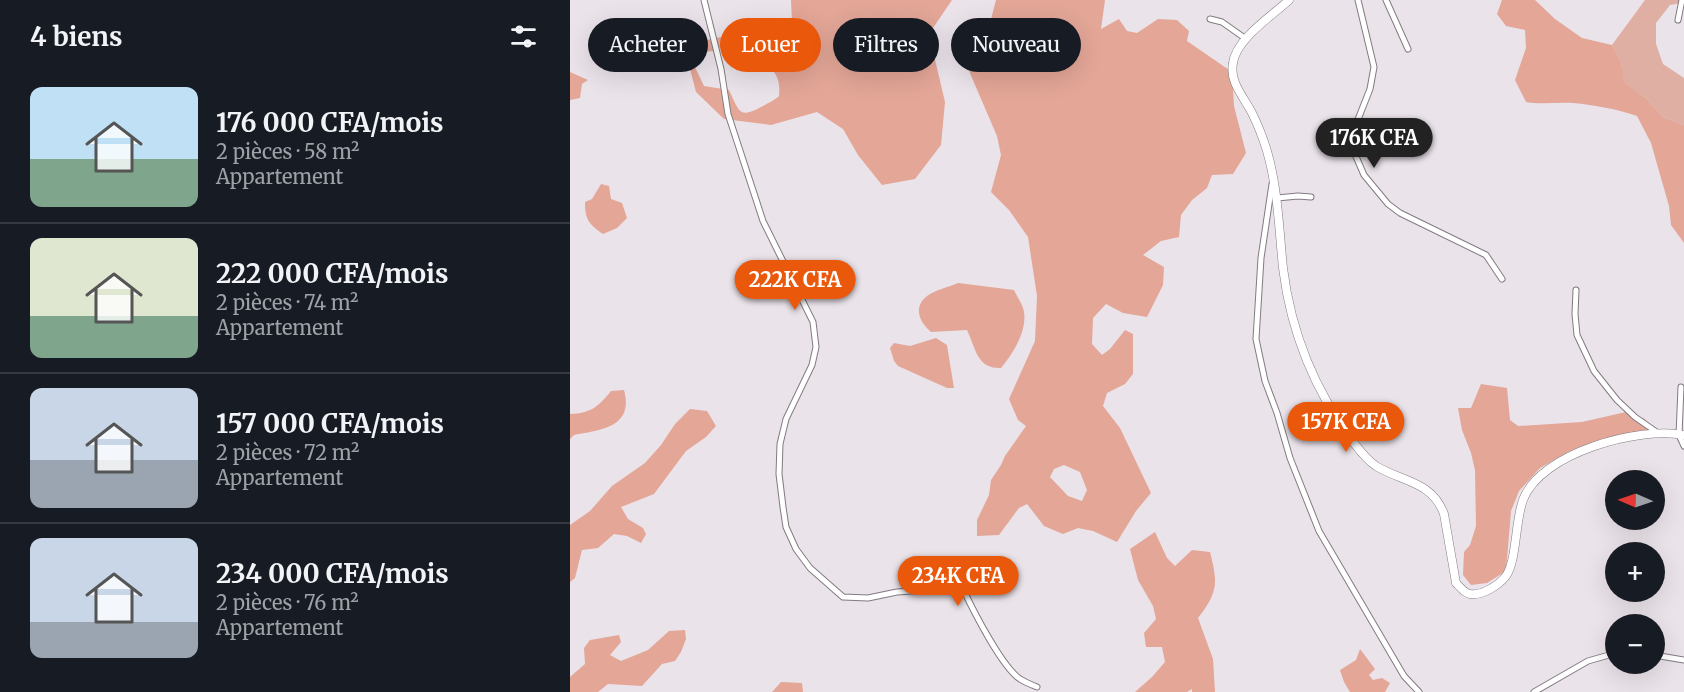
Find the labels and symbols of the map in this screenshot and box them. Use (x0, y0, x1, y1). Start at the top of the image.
pin: 176K CFA (1312, 118, 1436, 169)
pin: 222K CFA (733, 260, 857, 311)
pin: 157K CFA (1284, 402, 1408, 453)
north arrow (1605, 470, 1665, 530)
pin: 234K CFA (896, 556, 1020, 607)

